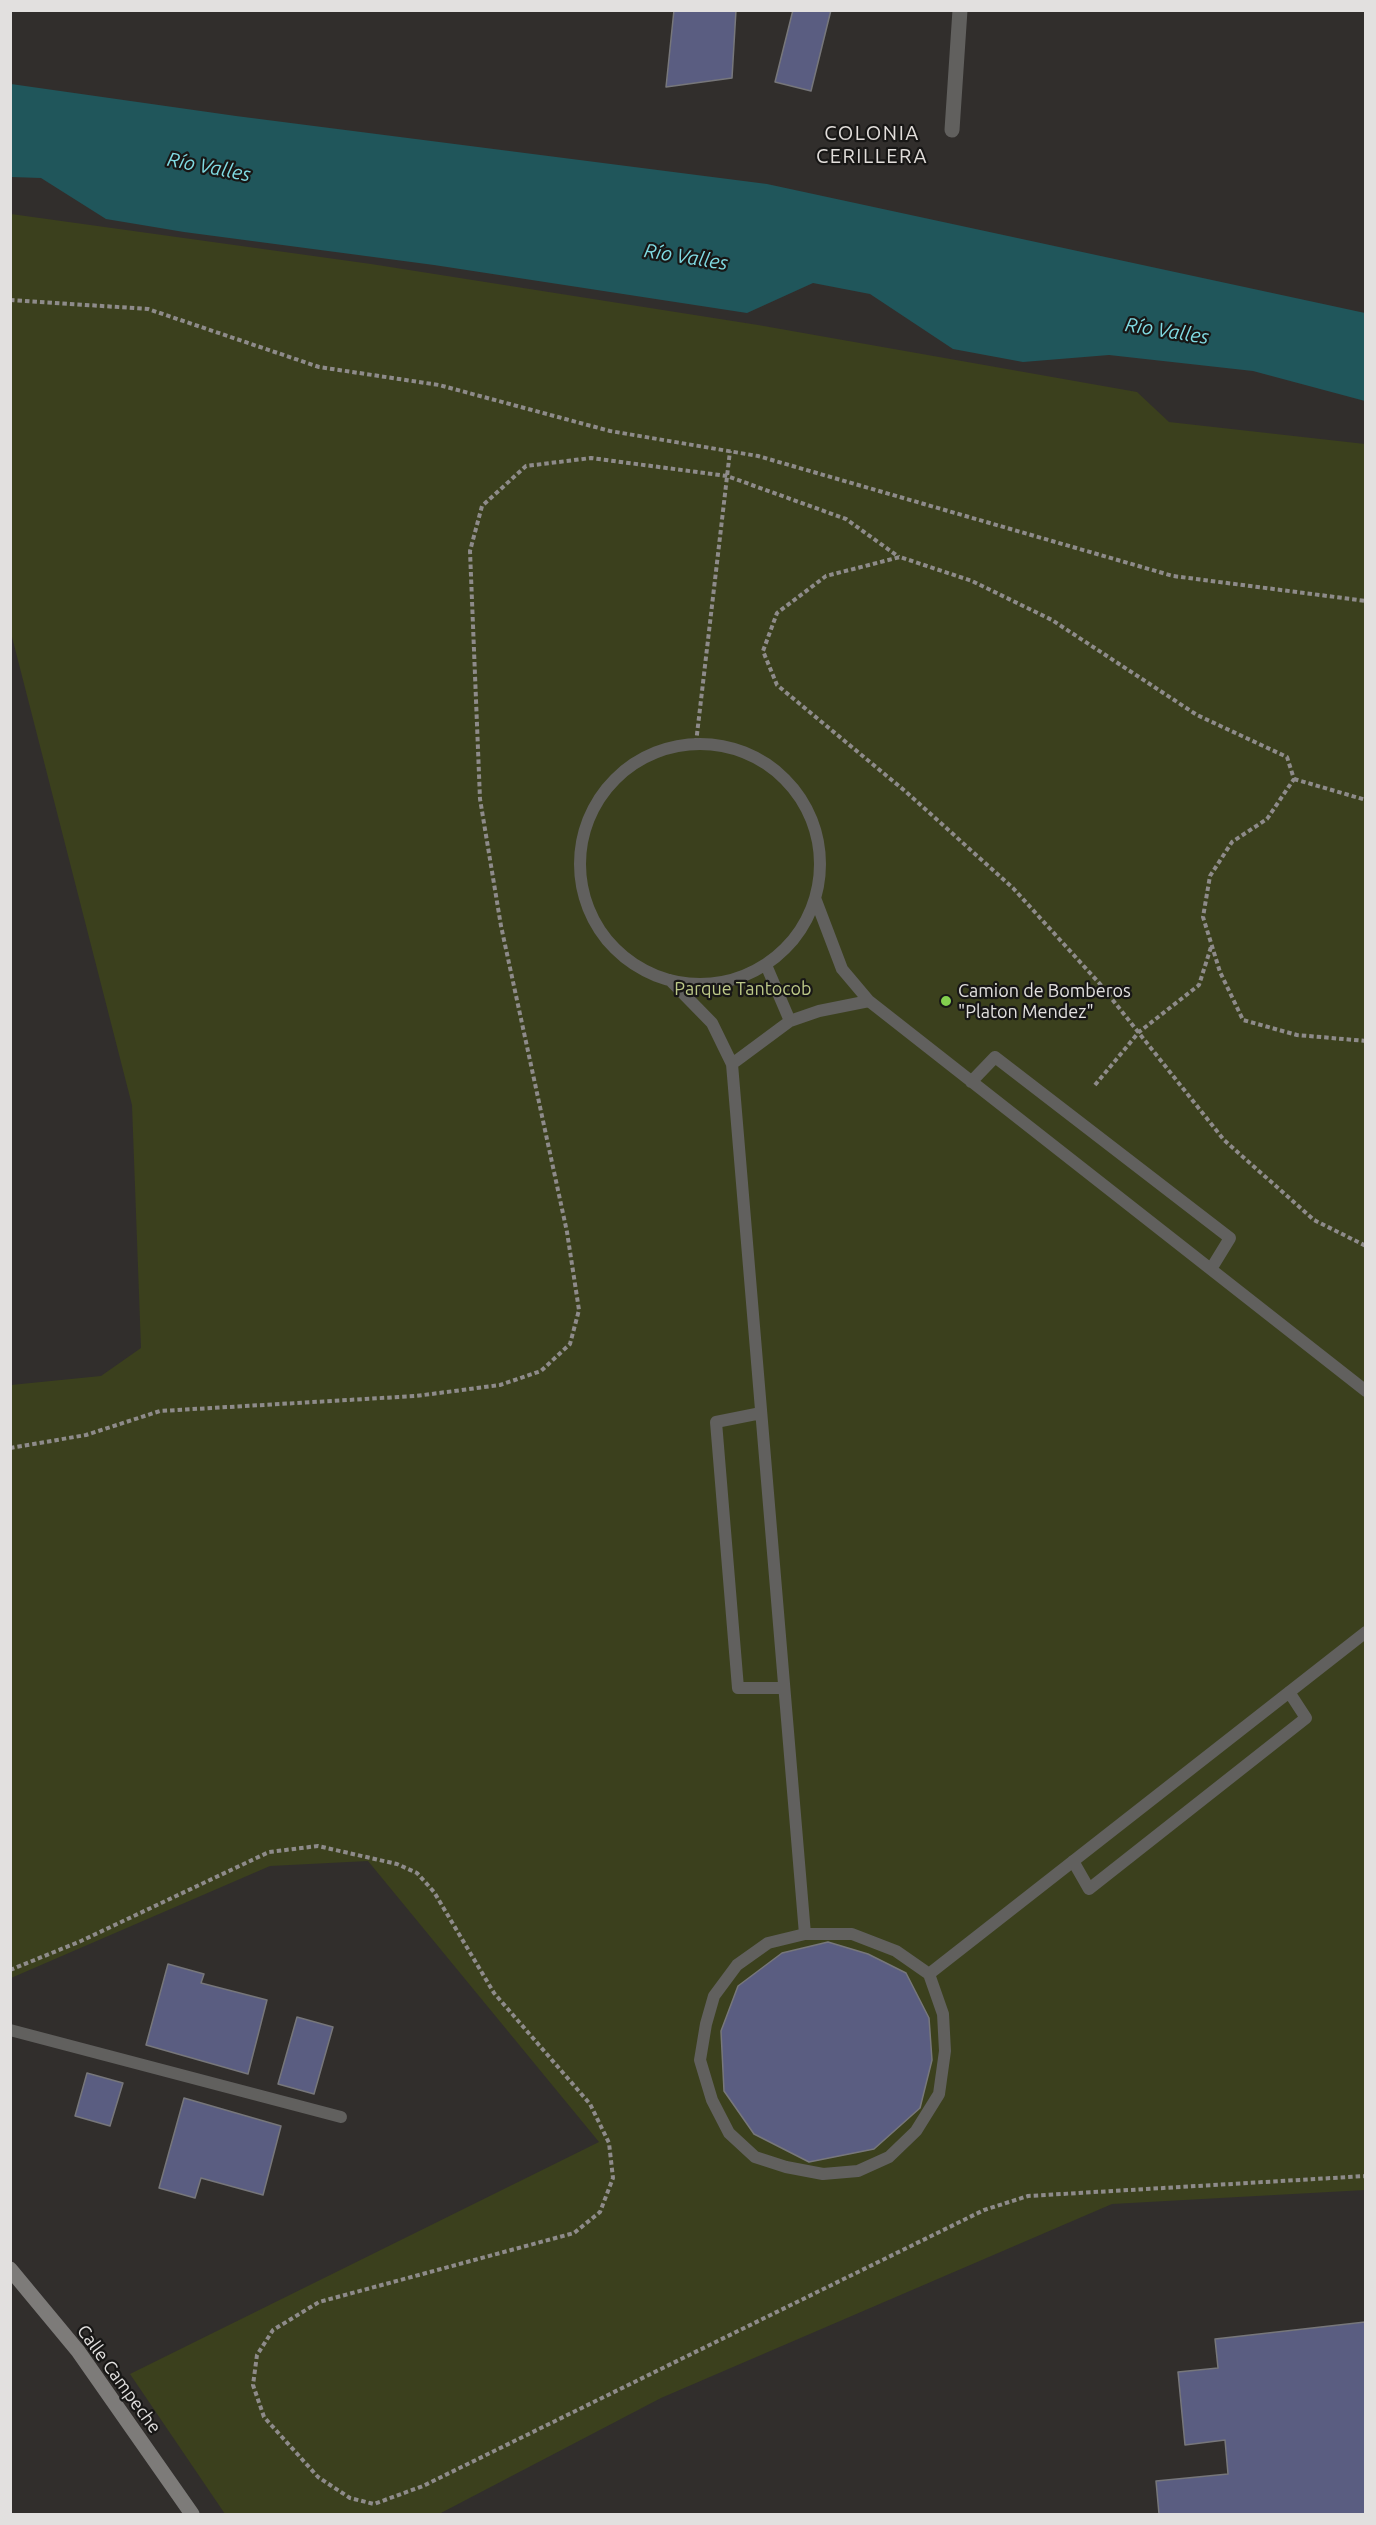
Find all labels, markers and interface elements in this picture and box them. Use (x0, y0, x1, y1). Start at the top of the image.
district label: COLONIA CERILLERA (816, 121, 928, 168)
water label: Río Valles (165, 147, 253, 187)
water label: Río Valles (642, 239, 730, 275)
water label: Río Valles (1123, 313, 1211, 349)
park label: Parque Tantocob (674, 978, 812, 1000)
place label: Camion de Bomberos "Platon Mendez" (958, 980, 1131, 1022)
marker: Camion de Bomberos "Platon Mendez" (939, 994, 953, 1008)
street label: Calle Campeche (72, 2321, 166, 2437)

